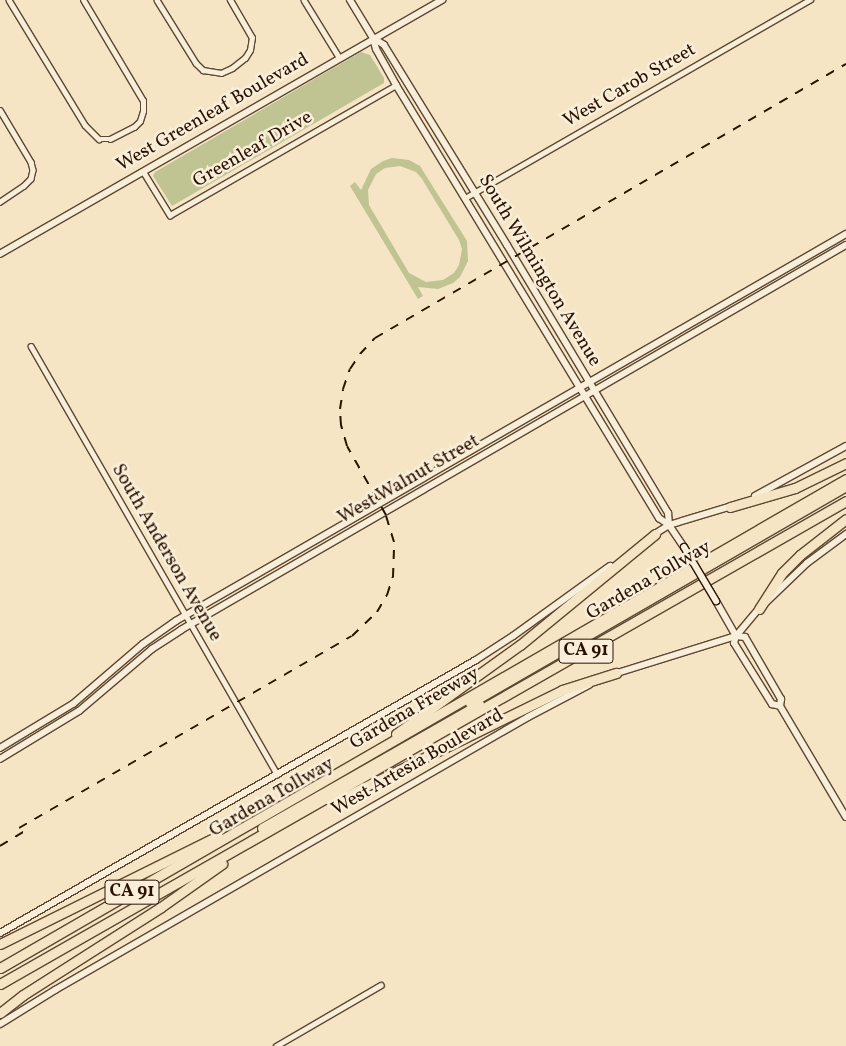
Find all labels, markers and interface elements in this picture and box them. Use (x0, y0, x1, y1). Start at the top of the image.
street label: West Carob Street (560, 39, 700, 133)
street label: West Greenleaf Boulevard (114, 49, 312, 177)
street label: Greenleaf Drive (190, 107, 316, 193)
street label: South Wilmington Avenue (472, 171, 606, 371)
street label: West Walnut Street (334, 430, 484, 530)
street label: South Anderson Avenue (106, 460, 226, 646)
street label: Gardena Tollway (582, 536, 716, 626)
road number: CA 91 (558, 636, 614, 666)
street label: Gardena Freeway (346, 663, 484, 755)
street label: West Artesia Boulevard (328, 705, 508, 821)
street label: Gardena Tollway (205, 753, 339, 843)
road number: CA 91 (104, 876, 160, 908)

